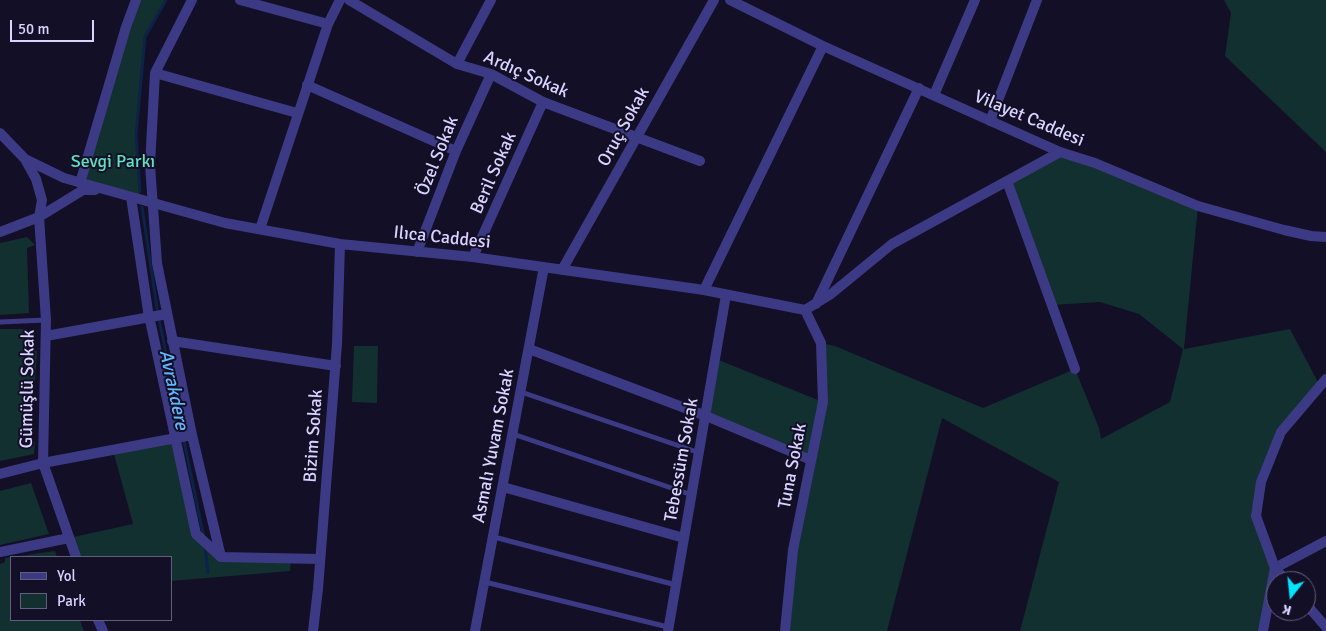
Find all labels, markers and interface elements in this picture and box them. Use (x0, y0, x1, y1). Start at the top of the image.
scale bar (12, 10, 96, 42)
text: 50 m (18, 20, 49, 38)
street label: Ardıç Sokak (480, 47, 572, 103)
street label: Oruç Sokak (593, 84, 655, 170)
street label: Vilayet Caddesi (971, 86, 1087, 152)
street label: Özel Sokak (412, 113, 464, 199)
street label: Beril Sokak (466, 129, 522, 217)
park label: Sevgi Parkı (71, 151, 155, 173)
street label: Ilıca Caddesi (392, 222, 492, 254)
street label: Gümüşlü Sokak (16, 329, 40, 449)
water label: Avrakdere (153, 348, 193, 432)
street label: Asmalı Yuvam Sokak (468, 367, 520, 525)
street label: Bizim Sokak (300, 389, 328, 483)
street label: Tebessüm Sokak (660, 396, 704, 524)
street label: Tuna Sokak (774, 421, 812, 511)
legend (10, 556, 172, 621)
text: Yol (57, 567, 76, 585)
north arrow (1266, 571, 1316, 621)
text: Park (57, 592, 86, 610)
text: K (1280, 601, 1294, 619)

